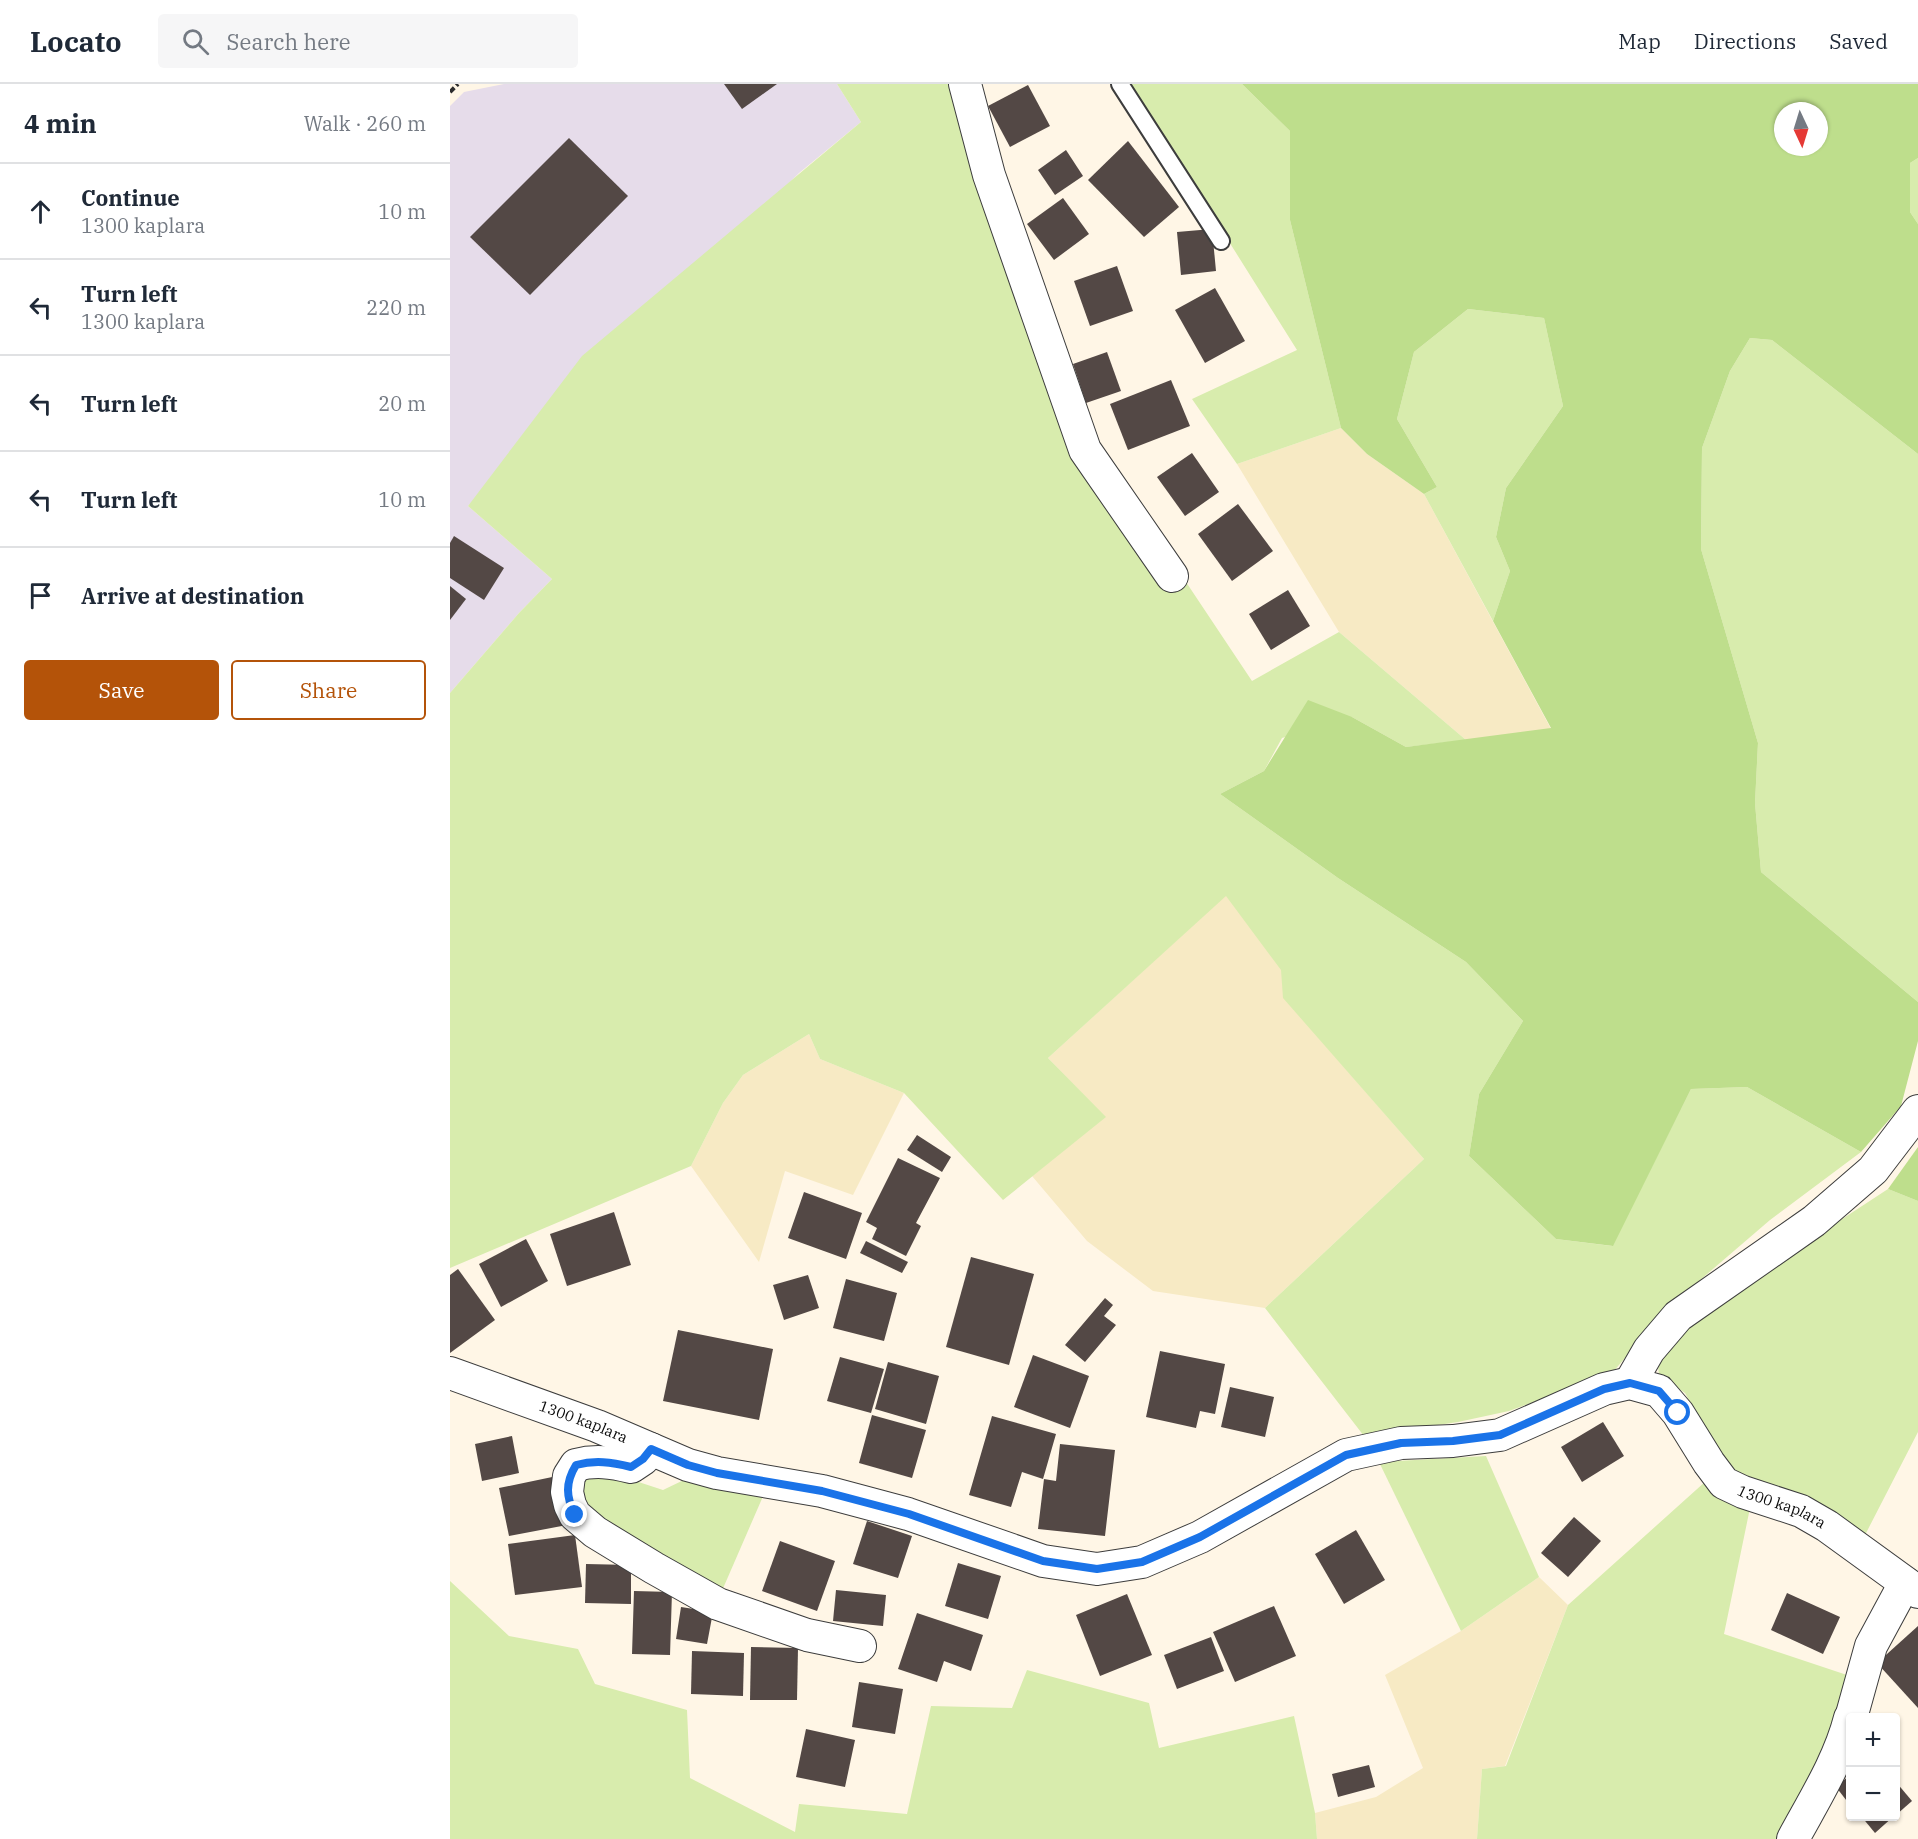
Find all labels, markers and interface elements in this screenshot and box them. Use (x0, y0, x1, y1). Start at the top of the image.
search box (158, 14, 578, 68)
text: Locato (30, 23, 122, 60)
icon: search (179, 25, 212, 58)
text: Search here (227, 27, 351, 56)
text: Map (1618, 27, 1661, 55)
text: Directions (1694, 27, 1796, 55)
text: Saved (1829, 27, 1888, 55)
north arrow (1774, 102, 1828, 156)
text: 4 min (24, 106, 97, 140)
text: Walk · 260 m (304, 110, 426, 137)
text: Continue (81, 183, 180, 212)
icon: ahead (24, 195, 57, 228)
text: 10 m (378, 198, 426, 225)
text: 1300 kaplara (81, 212, 205, 239)
text: Turn left (81, 279, 177, 308)
icon: left (24, 291, 57, 324)
text: 220 m (366, 294, 426, 321)
text: 1300 kaplara (81, 308, 205, 335)
icon: left (24, 387, 57, 420)
text: Turn left (81, 389, 177, 418)
text: 20 m (378, 390, 426, 417)
icon: left (24, 483, 57, 516)
text: Turn left (81, 485, 177, 514)
text: 10 m (378, 486, 426, 513)
icon: arrive (24, 579, 57, 612)
text: Arrive at destination (81, 581, 304, 610)
button: Save (24, 660, 219, 720)
button: Share (231, 660, 426, 720)
street label: 1300 kaplara (537, 1396, 631, 1447)
route start (1664, 1399, 1690, 1425)
street label: 1300 kaplara (1734, 1481, 1829, 1532)
route end (561, 1501, 587, 1527)
map controls (1846, 1713, 1900, 1821)
button: + (1846, 1713, 1900, 1767)
button: − (1846, 1767, 1900, 1821)

